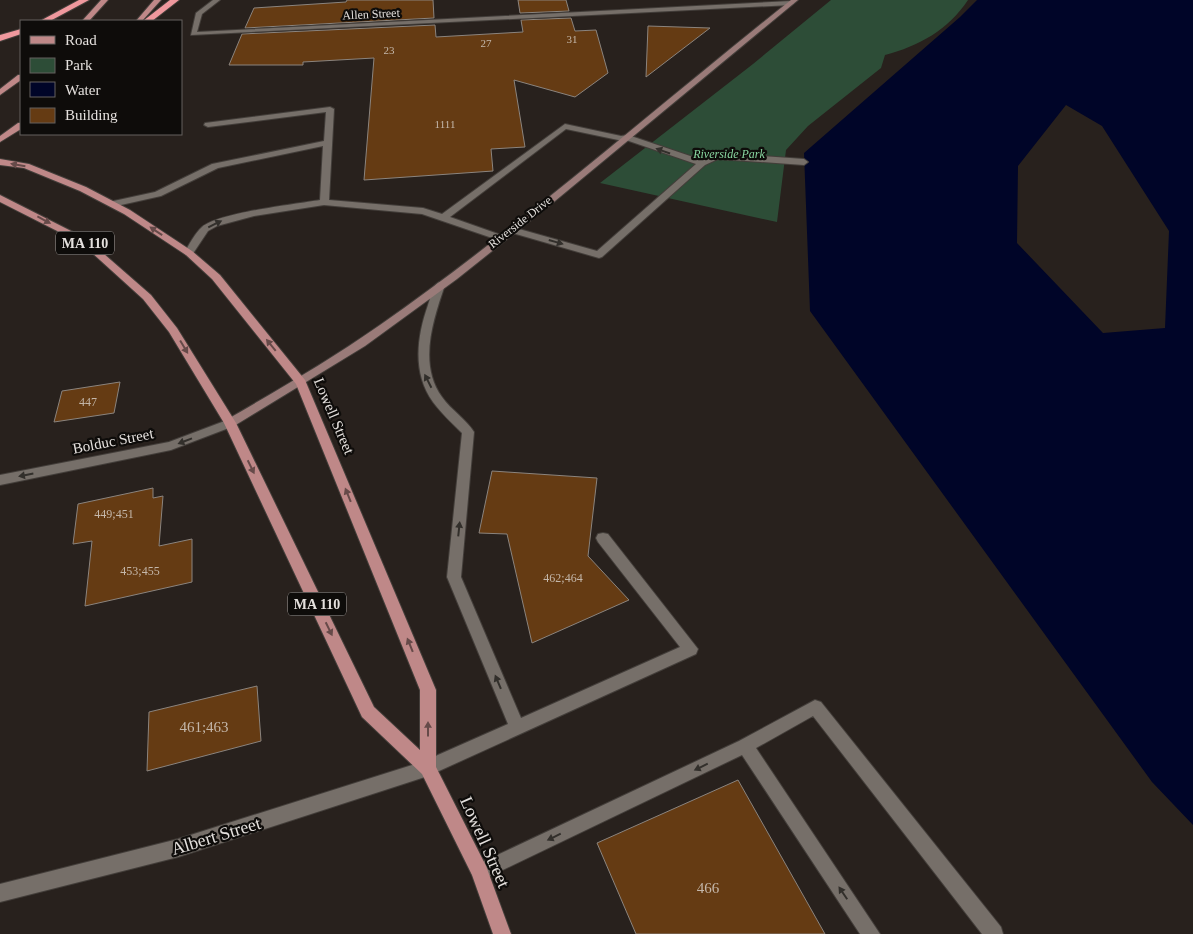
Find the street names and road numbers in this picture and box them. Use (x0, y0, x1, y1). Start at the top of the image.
street label: Allen Street (342, 5, 401, 22)
street label: Riverside Drive (486, 193, 554, 251)
road number: MA 110 (56, 232, 114, 254)
street label: Lowell Street (311, 375, 358, 457)
street label: Bolduc Street (71, 425, 156, 457)
road number: MA 110 (288, 592, 346, 616)
street label: Lowell Street (456, 793, 514, 891)
street label: Albert Street (169, 813, 263, 859)

